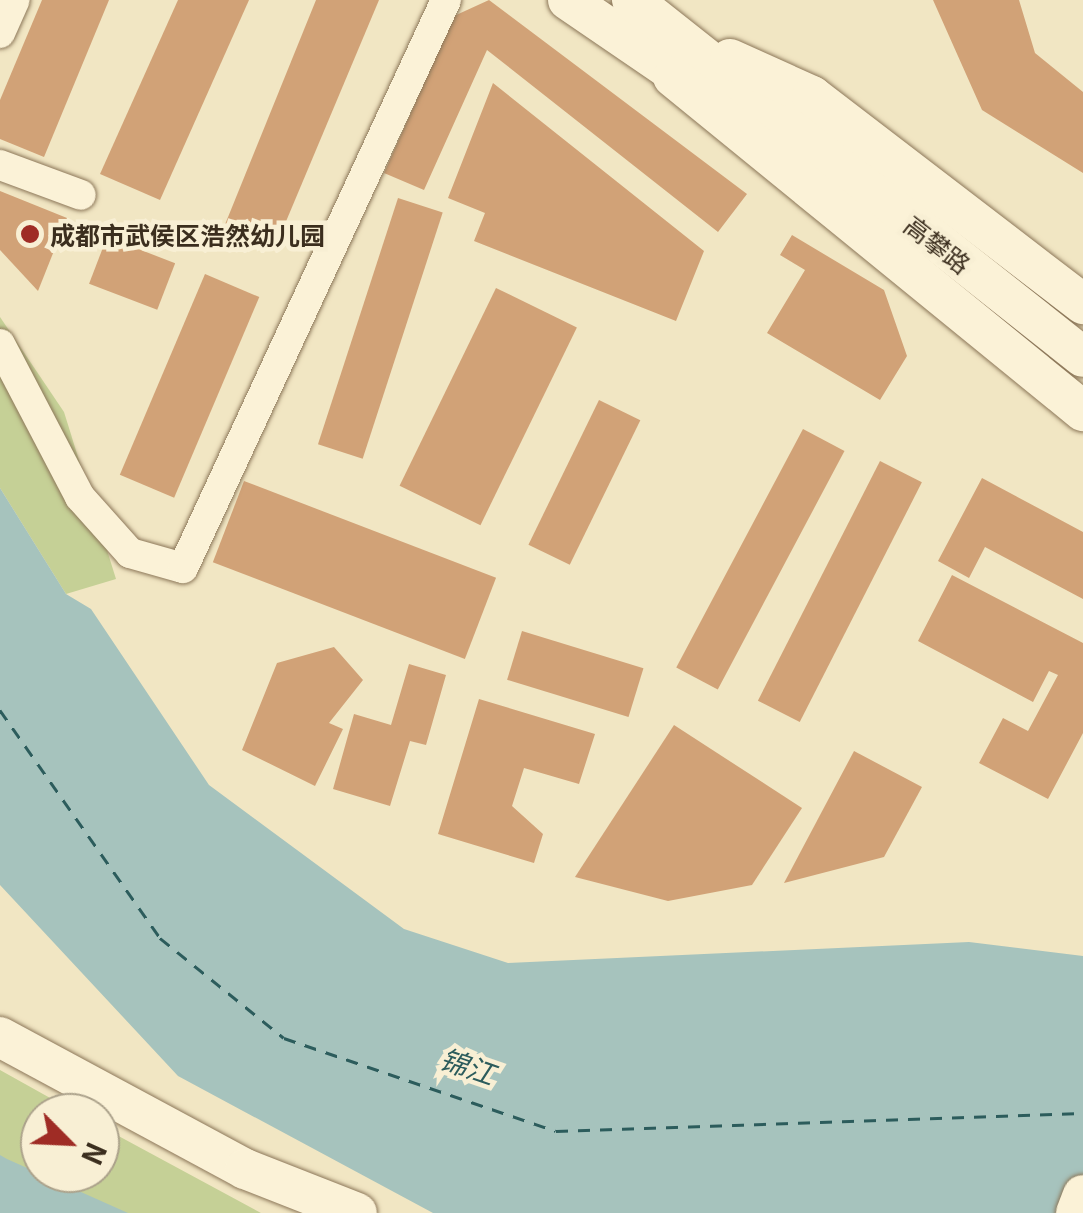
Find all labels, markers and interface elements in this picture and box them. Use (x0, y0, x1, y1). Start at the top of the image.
street label: 高攀路 (899, 209, 977, 279)
place label: 成都市武侯区浩然幼儿园 (50, 219, 325, 249)
marker: 成都市武侯区浩然幼儿园 (19, 223, 41, 245)
water label: 锦江 (436, 1040, 500, 1090)
north arrow (20, 1093, 120, 1193)
text: N (73, 1137, 118, 1172)

